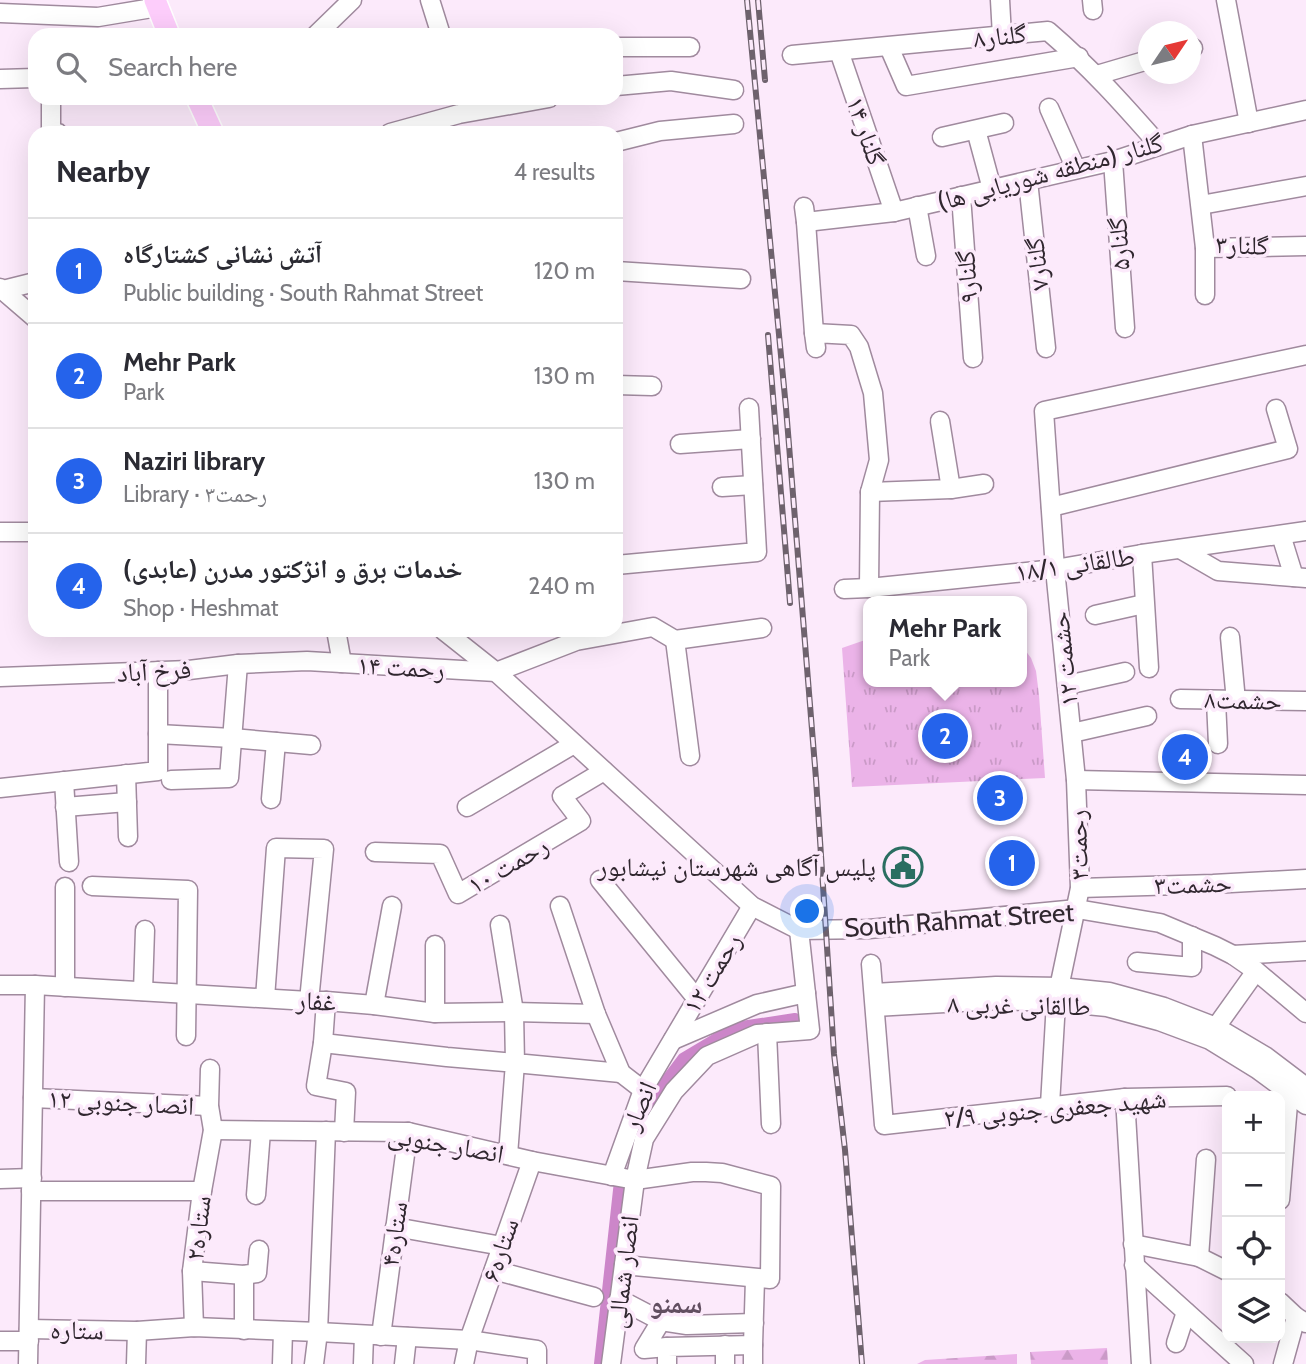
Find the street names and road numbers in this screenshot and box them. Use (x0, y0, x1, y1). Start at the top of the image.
street label: گلنار۸ (972, 17, 1028, 55)
street label: گلنار ۱۴ (839, 92, 893, 170)
street label: گلنار (منطقه شوریابی ها) (934, 126, 1167, 218)
street label: گلنار۵ (1101, 216, 1137, 272)
street label: گلنار۳ (1215, 228, 1269, 262)
street label: گلنار۷ (1018, 236, 1056, 292)
street label: گلنار۹ (949, 249, 985, 305)
street label: طالقانی ۱۸/۱ (1013, 540, 1137, 588)
street label: حشمت ۱۲ (1043, 610, 1085, 708)
street label: رحمت ۱۴ (356, 649, 446, 685)
street label: فرخ آباد (116, 653, 192, 689)
street label: حشمت۸ (1204, 683, 1282, 717)
street label: رحمت۳ (1061, 809, 1095, 881)
street label: رحمت ۱۰ (462, 829, 554, 901)
street label: حشمت۳ (1154, 867, 1232, 901)
street label: South Rahmat Street (843, 896, 1075, 944)
street label: رحمت ۱۲ (676, 927, 748, 1019)
street label: غفار (294, 984, 337, 1018)
street label: طالقانی غربی ۸ (947, 988, 1091, 1022)
street label: انصار (614, 1077, 664, 1136)
street label: انصار جنوبی ۱۲ (47, 1082, 195, 1122)
street label: شهید جعفری جنوبی ۲/۹ (942, 1082, 1168, 1134)
street label: انصار جنوبی (385, 1118, 507, 1170)
street label: ستاره۲ (178, 1194, 218, 1262)
street label: ستاره۴ (374, 1199, 414, 1269)
street label: ستاره۶ (474, 1214, 526, 1286)
street label: انصار شمالی (600, 1214, 646, 1330)
street label: ستاره (50, 1314, 104, 1346)

